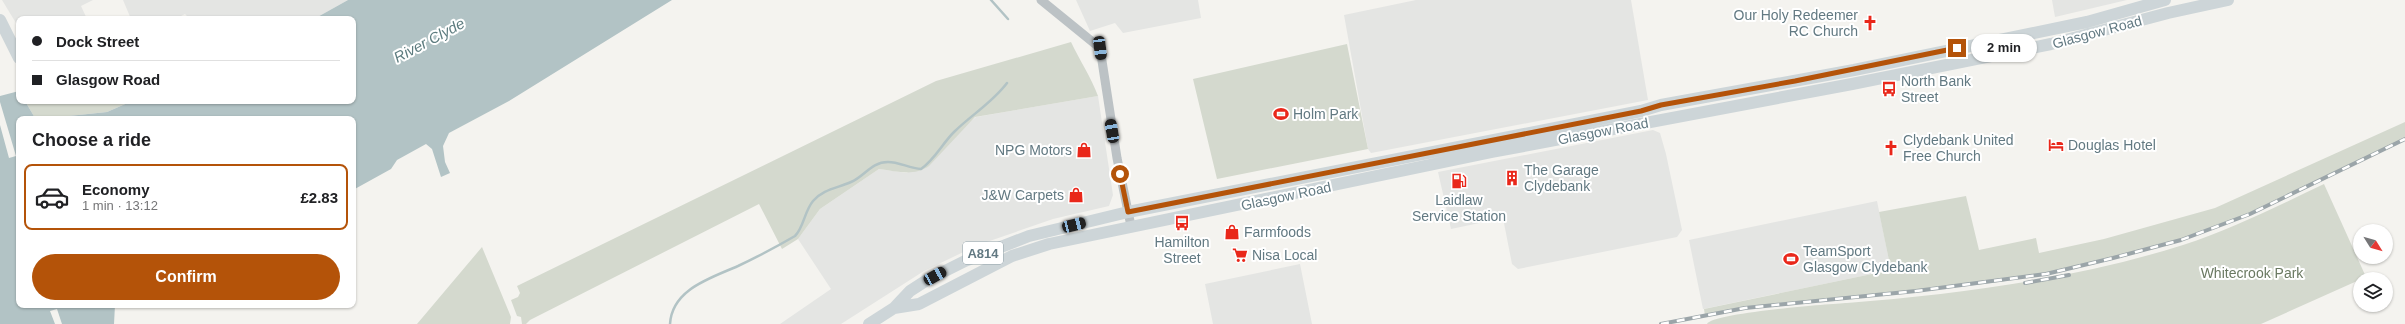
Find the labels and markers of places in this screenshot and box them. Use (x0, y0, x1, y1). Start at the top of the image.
place label: Our Holy Redeemer RC Church (1734, 7, 1858, 39)
church icon: Our Holy Redeemer RC Church (1861, 14, 1879, 32)
place label: North Bank Street (1901, 73, 1972, 105)
bus stop icon: North Bank Street (1880, 80, 1898, 98)
sports icon: Holm Park (1272, 105, 1290, 123)
place label: Holm Park (1293, 106, 1359, 122)
place label: Clydebank United Free Church (1903, 132, 2014, 164)
hotel icon: Douglas Hotel (2047, 136, 2065, 154)
place label: Douglas Hotel (2068, 137, 2156, 153)
church icon: Clydebank United Free Church (1882, 139, 1900, 157)
shop icon: NPG Motors (1075, 141, 1093, 159)
place label: NPG Motors (995, 142, 1072, 158)
place label: The Garage Clydebank (1524, 162, 1599, 194)
building icon: The Garage Clydebank (1503, 169, 1521, 187)
fuel station icon: Laidlaw Service Station (1450, 172, 1468, 190)
shop icon: J&W Carpets (1067, 186, 1085, 204)
place label: J&W Carpets (982, 187, 1064, 203)
place label: Laidlaw Service Station (1412, 192, 1506, 224)
bus stop icon: Hamilton Street (1173, 214, 1191, 232)
shop icon: Farmfoods (1223, 223, 1241, 241)
place label: Farmfoods (1244, 224, 1311, 240)
place label: Hamilton Street (1154, 234, 1210, 266)
place label: TeamSport Glasgow Clydebank (1803, 243, 1929, 275)
supermarket icon: Nisa Local (1231, 246, 1249, 264)
place label: Nisa Local (1252, 247, 1317, 263)
sports icon: TeamSport Glasgow Clydebank (1782, 250, 1800, 268)

